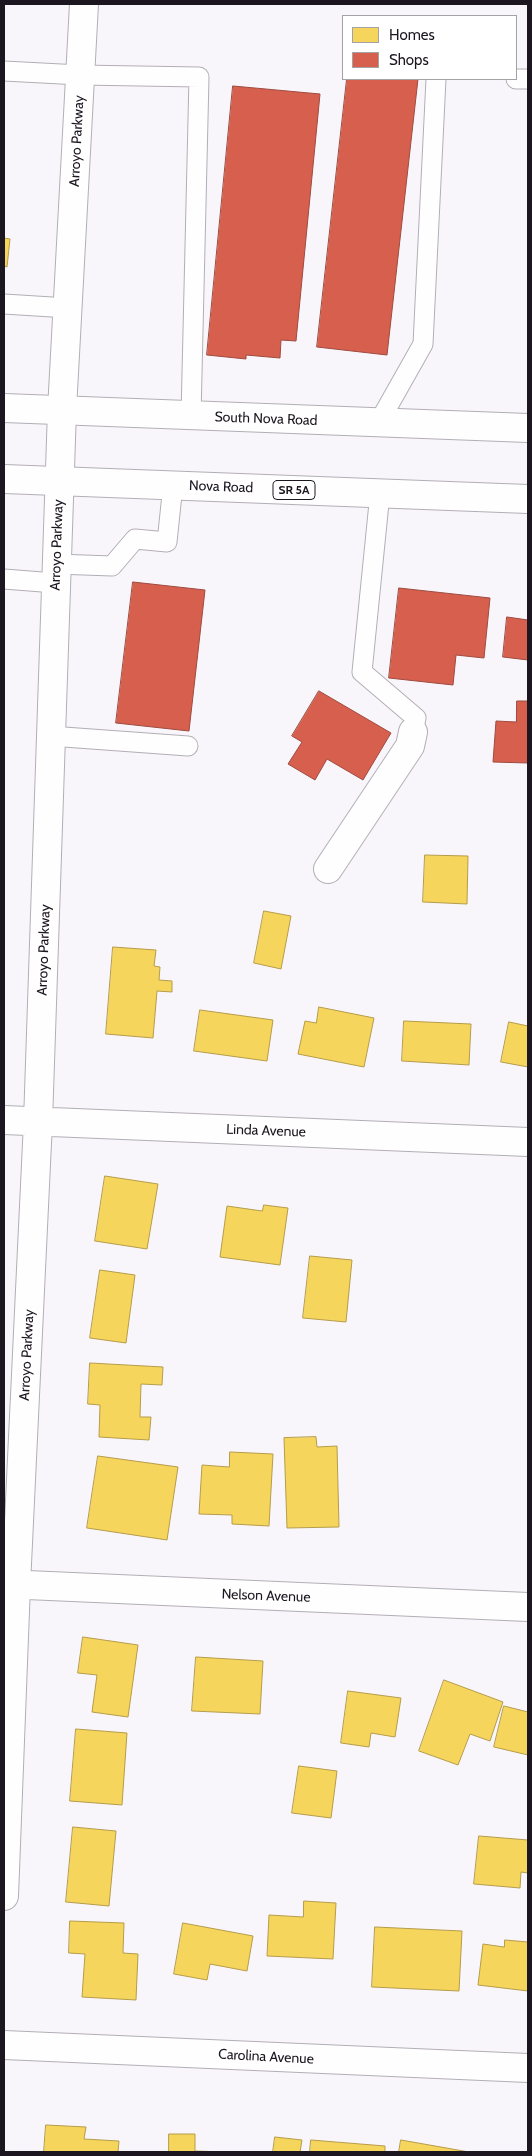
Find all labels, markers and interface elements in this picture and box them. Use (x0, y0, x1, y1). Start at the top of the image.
legend (342, 15, 517, 80)
text: Homes (389, 26, 435, 44)
text: Shops (389, 51, 429, 69)
street label: Arroyo Parkway (66, 95, 88, 187)
street label: South Nova Road (214, 409, 318, 429)
street label: Nova Road (189, 477, 253, 497)
road number: SR 5A (273, 480, 315, 500)
street label: Arroyo Parkway (47, 499, 67, 591)
street label: Arroyo Parkway (34, 904, 54, 996)
street label: Linda Avenue (226, 1121, 306, 1141)
street label: Arroyo Parkway (16, 1309, 38, 1401)
street label: Nelson Avenue (221, 1586, 311, 1606)
street label: Carolina Avenue (218, 2046, 314, 2068)

